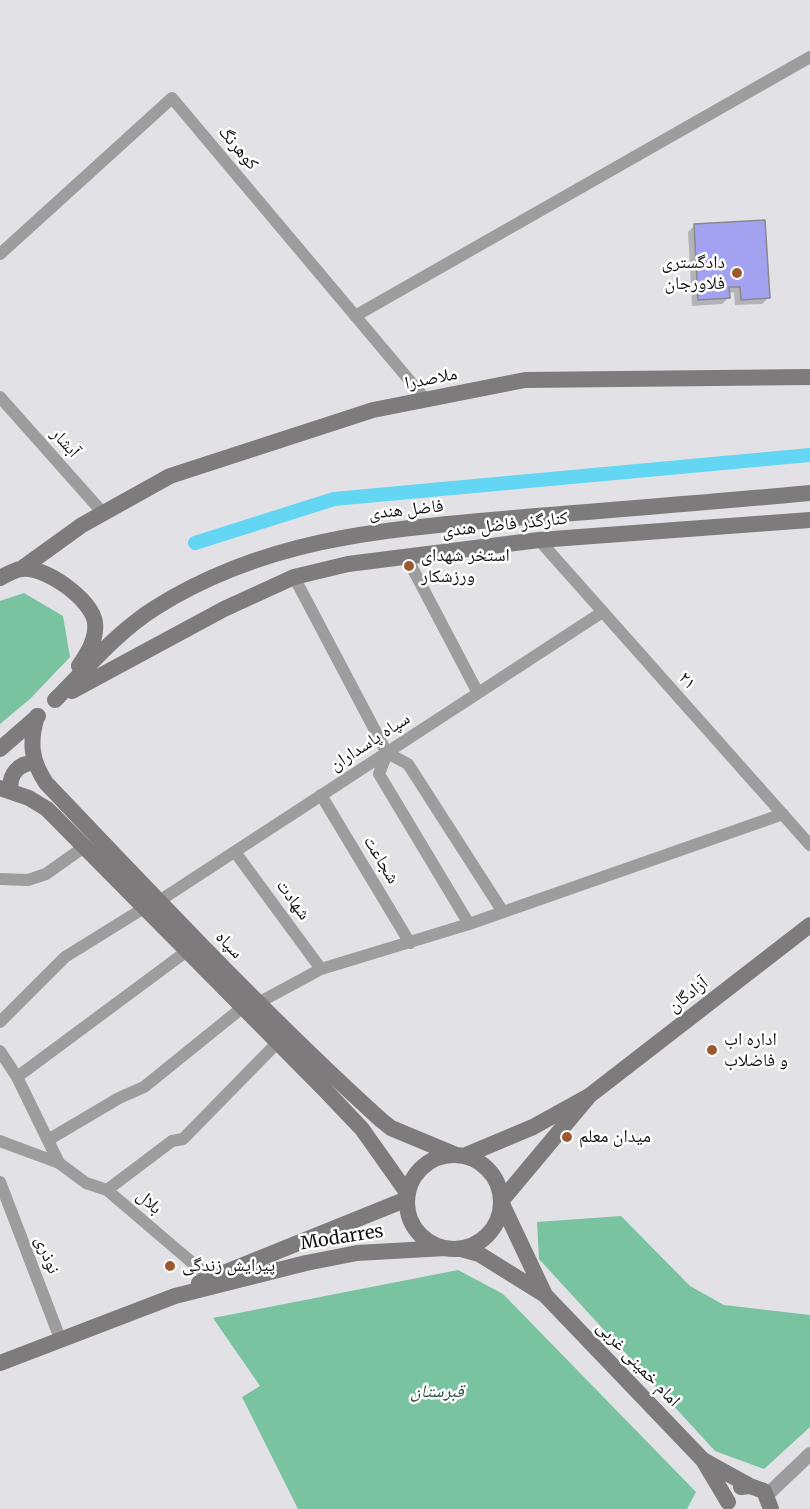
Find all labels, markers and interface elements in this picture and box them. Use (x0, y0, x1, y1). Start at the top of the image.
street label: کوهرنگ (213, 121, 263, 175)
place label: دادگستری فلاورجان (662, 252, 725, 294)
marker: دادگستری فلاورجان (730, 266, 744, 280)
street label: ملاصدرا (403, 363, 459, 395)
street label: آبشار (46, 424, 84, 462)
street label: فاضل هندی (367, 495, 445, 525)
street label: کنارگذر فاضل هندی (441, 508, 569, 542)
place label: استخر شهدای ورزشکار (421, 545, 510, 588)
marker: استخر شهدای ورزشکار (402, 559, 416, 573)
street label: ۲۱ (674, 668, 700, 694)
street label: سپاه پاسداران (326, 708, 414, 776)
street label: شجاعت (358, 832, 404, 888)
street label: شهادت (271, 876, 315, 924)
street label: سپاه (211, 927, 247, 963)
street label: آزادگان (663, 972, 713, 1018)
place label: اداره اب و فاضلاب (724, 1029, 788, 1072)
marker: اداره اب و فاضلاب (705, 1043, 719, 1057)
place label: میدان معلم (579, 1126, 651, 1148)
marker: میدان معلم (560, 1130, 574, 1144)
street label: بلال (132, 1185, 166, 1219)
street label: Modarres (299, 1221, 385, 1255)
street label: نوذری (30, 1233, 64, 1277)
place label: پیرایش زندگی (182, 1255, 275, 1277)
marker: پیرایش زندگی (163, 1259, 177, 1273)
street label: امام خمینی غربی (592, 1317, 684, 1411)
park label: قبرستان (410, 1381, 464, 1403)

